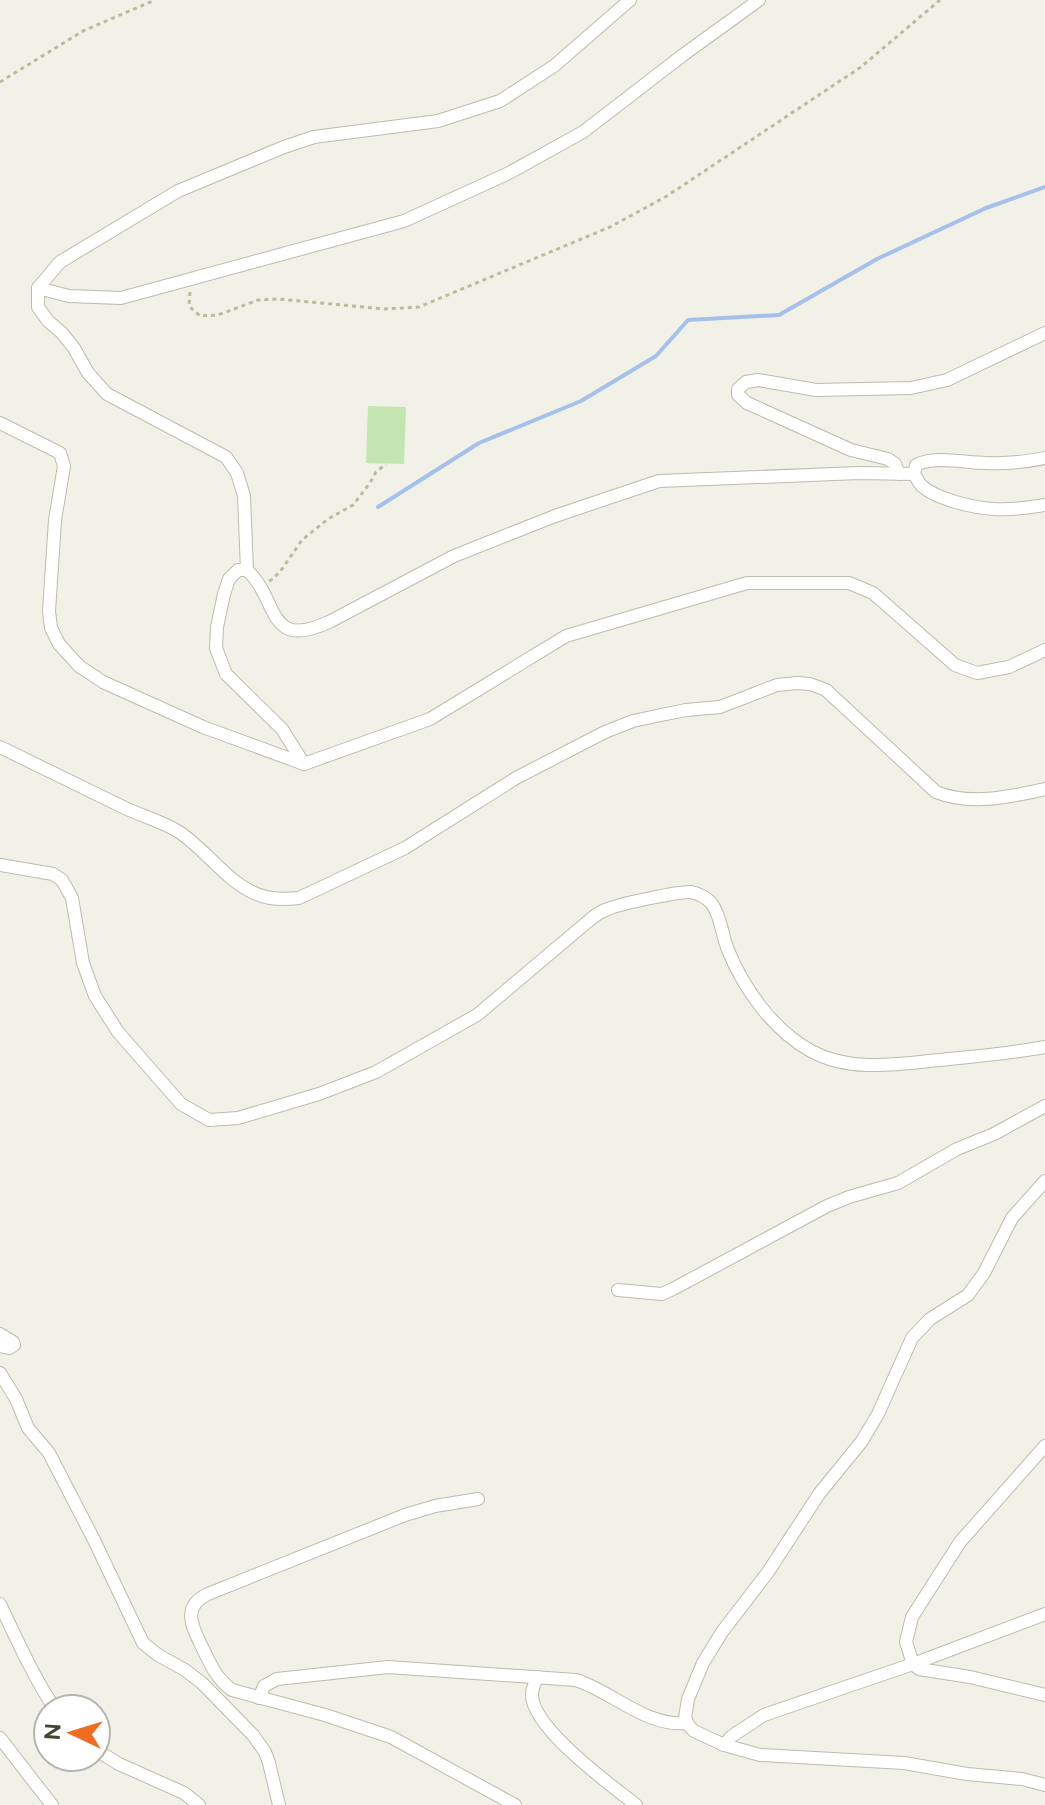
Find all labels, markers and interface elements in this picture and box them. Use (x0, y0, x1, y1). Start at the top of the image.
north arrow (32, 1693, 112, 1773)
text: N (38, 1722, 67, 1741)

